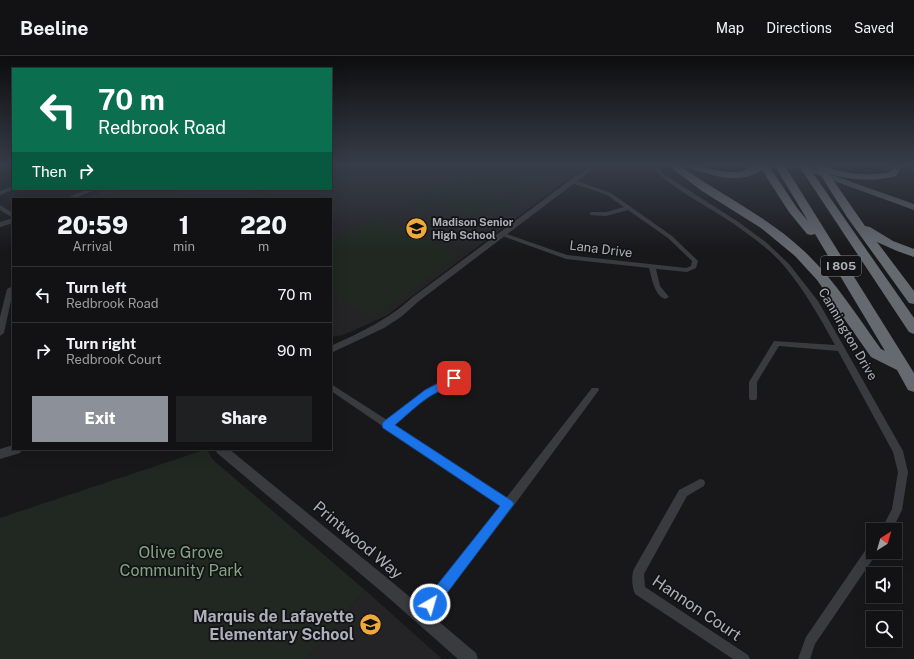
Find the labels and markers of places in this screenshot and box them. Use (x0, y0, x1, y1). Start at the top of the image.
school or university icon: Madison Senior High School (404, 215, 430, 241)
place label: Madison Senior High School (432, 216, 514, 241)
pin (437, 361, 471, 395)
place label: Marquis de Lafayette Elementary School (193, 607, 354, 644)
school or university icon: Marquis de Lafayette Elementary School (357, 612, 383, 638)

